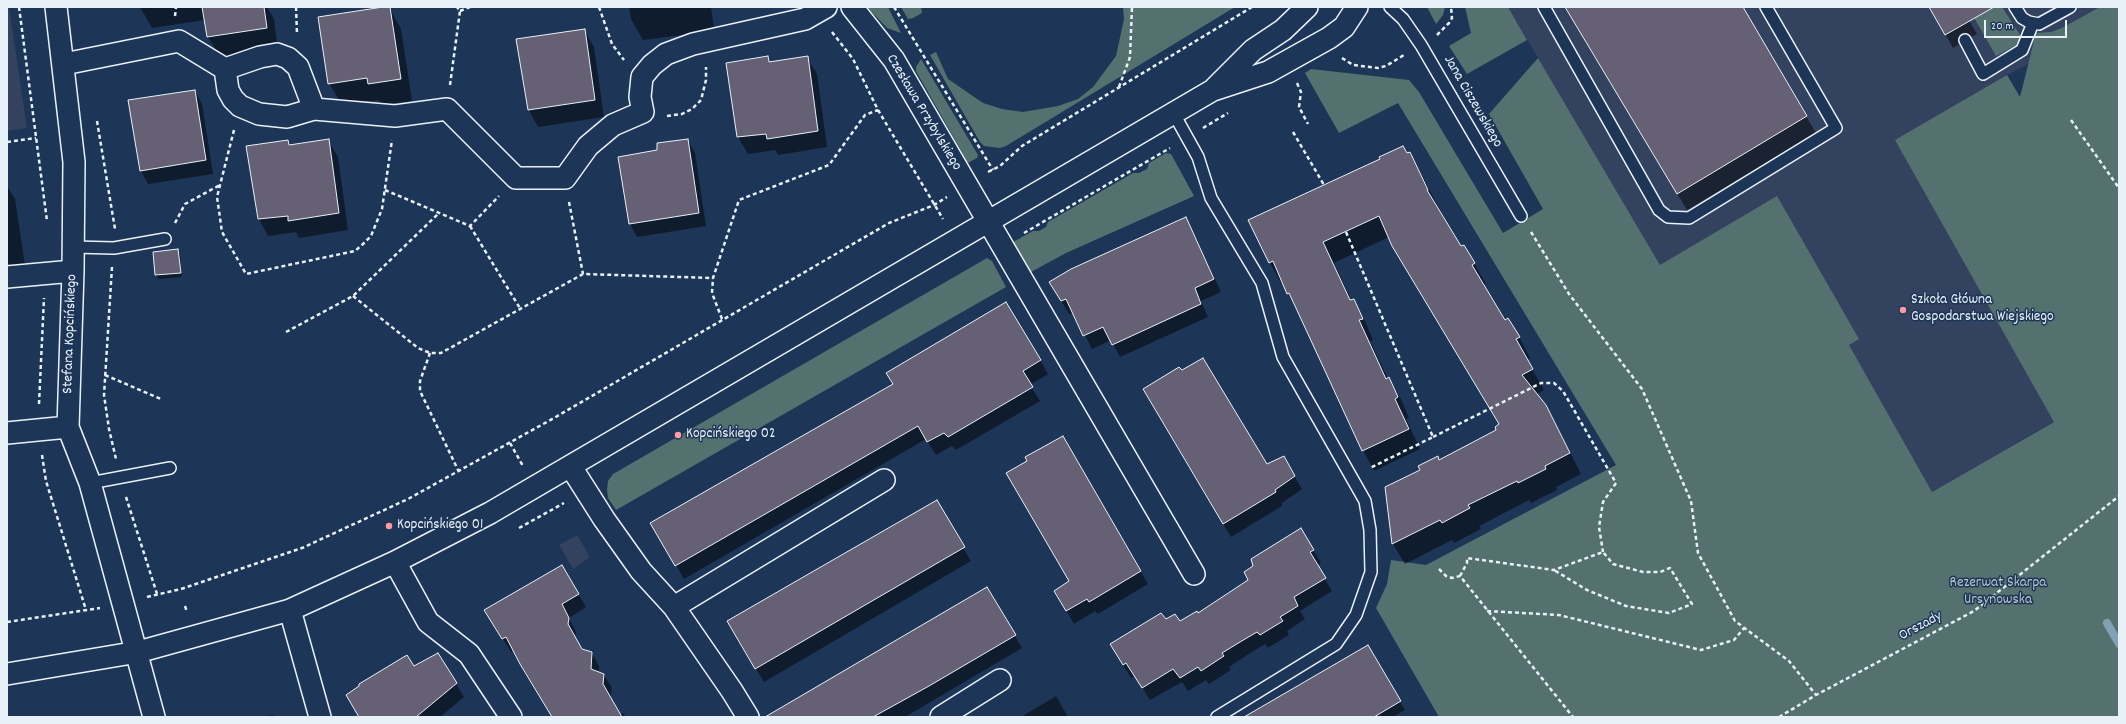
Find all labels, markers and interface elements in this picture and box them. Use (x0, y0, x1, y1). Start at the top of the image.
scale bar (1986, 12, 2069, 38)
text: 20 m (1991, 18, 2014, 35)
street label: Czesława Przybylskiego (881, 52, 965, 174)
street label: Jana Ciszewskiego (1438, 53, 1506, 151)
street label: Stefana Kopcińskiego (60, 274, 82, 394)
place label: Szkoła Główna Gospodarstwa Wiejskiego (1911, 292, 2054, 327)
marker: Szkoła Główna Gospodarstwa Wiejskiego (1898, 305, 1908, 315)
place label: Kopcińskiego 02 (686, 426, 775, 444)
marker: Kopcińskiego 02 (673, 430, 683, 440)
place label: Kopcińskiego 01 (397, 517, 483, 535)
marker: Kopcińskiego 01 (384, 521, 394, 531)
park label: Rezerwat Skarpa Ursynowska (1950, 575, 2046, 610)
street label: Orszady (1896, 608, 1946, 646)

